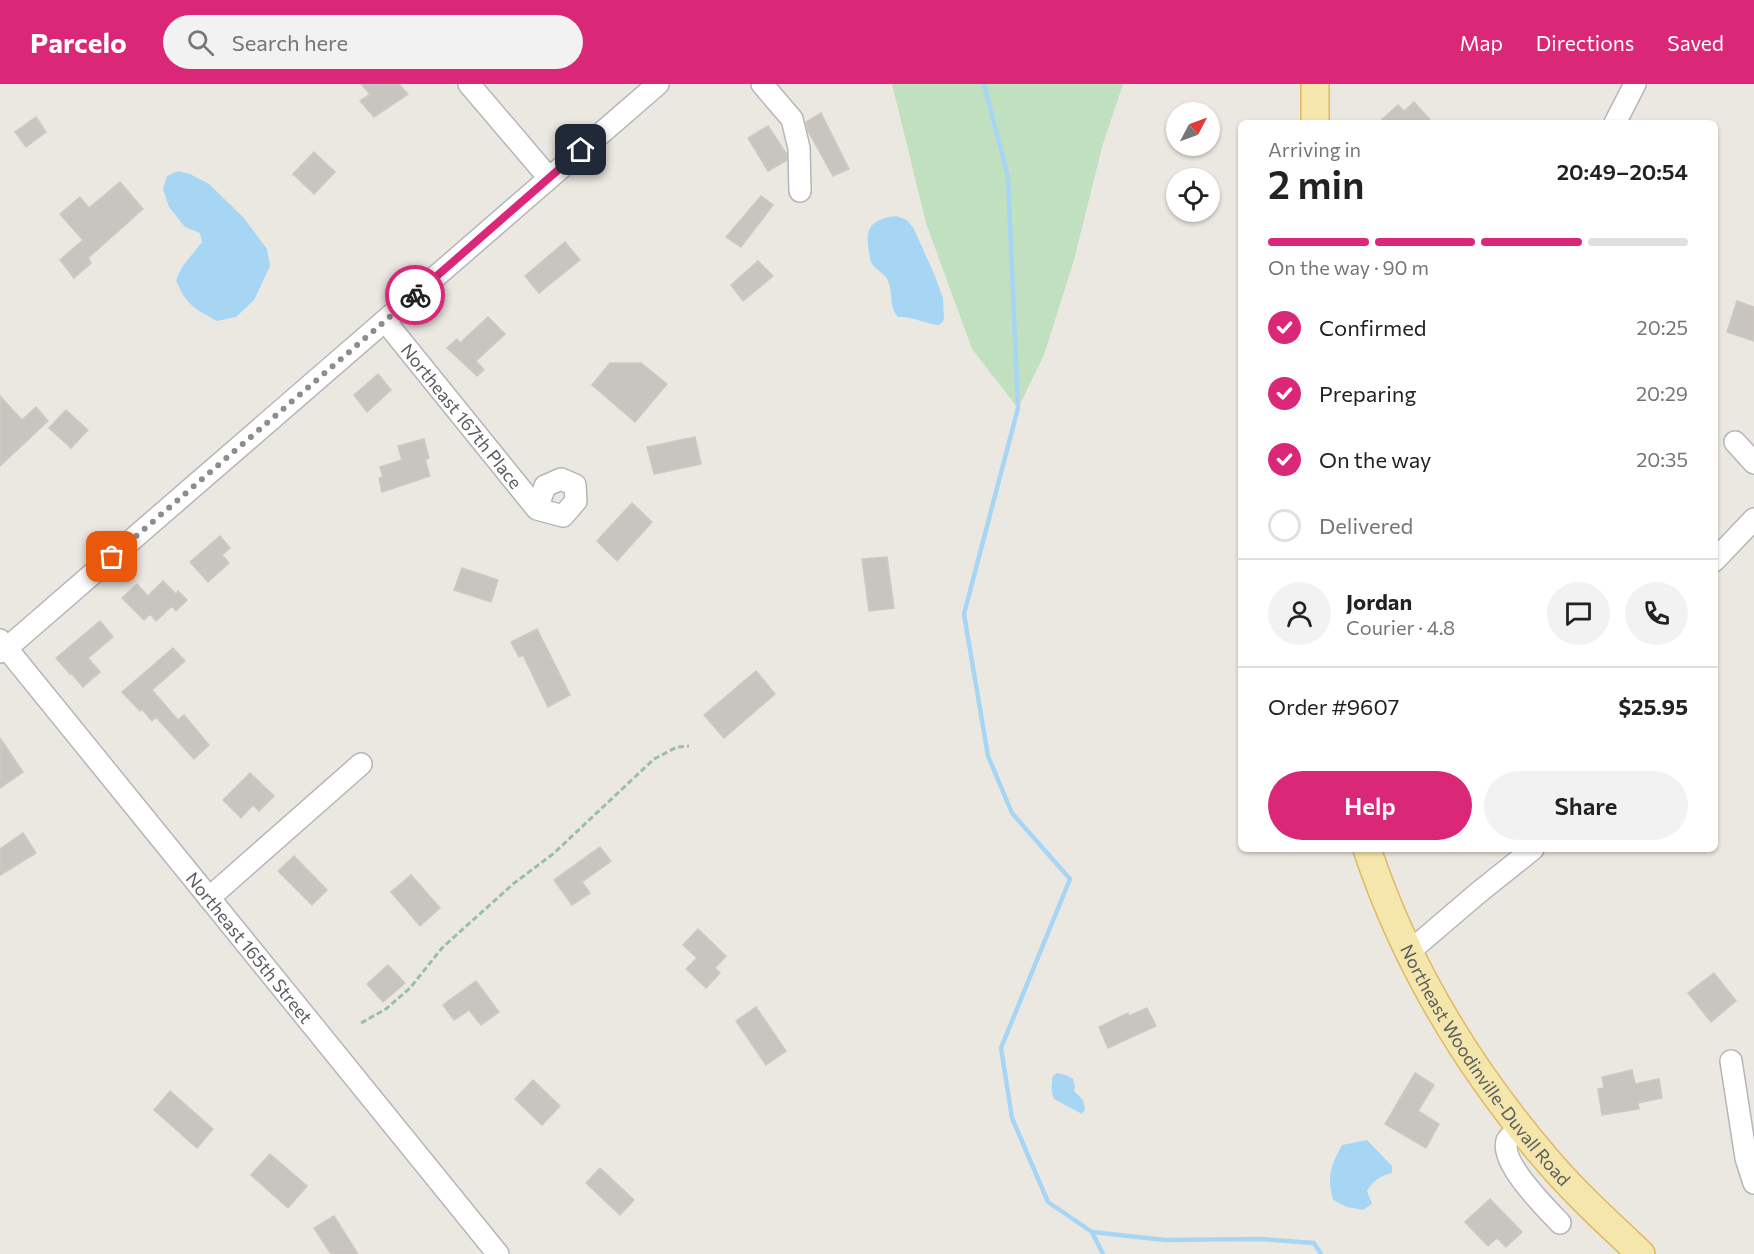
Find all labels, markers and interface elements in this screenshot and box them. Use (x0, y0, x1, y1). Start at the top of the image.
search box (163, 15, 583, 69)
text: Parcelo (30, 25, 127, 59)
icon: search (184, 26, 217, 59)
text: Search here (232, 29, 348, 56)
text: Map (1460, 30, 1503, 55)
text: Directions (1536, 30, 1634, 55)
text: Saved (1667, 30, 1724, 55)
north arrow (1166, 102, 1220, 156)
map controls (1166, 102, 1220, 222)
pin (555, 124, 606, 175)
icon: home (564, 133, 597, 166)
text: Arriving in (1268, 137, 1361, 161)
text: 20:49–20:54 (1557, 158, 1688, 185)
text: 2 min (1268, 159, 1365, 207)
button: locate (1166, 168, 1220, 222)
text: On the way · 90 m (1268, 255, 1429, 279)
courier (385, 265, 445, 325)
icon: bike (399, 279, 432, 312)
icon: check (1268, 311, 1301, 344)
text: Confirmed (1319, 314, 1426, 341)
text: 20:25 (1637, 315, 1688, 339)
street label: Northeast 167th Place (397, 339, 527, 493)
icon: check (1268, 377, 1301, 410)
text: Preparing (1319, 380, 1416, 407)
text: 20:29 (1636, 381, 1688, 405)
icon: check (1268, 443, 1301, 476)
text: On the way (1319, 446, 1431, 473)
text: 20:35 (1636, 447, 1688, 471)
text: Delivered (1319, 512, 1413, 539)
pin (86, 531, 137, 582)
icon: bag (95, 540, 128, 573)
button: person (1268, 582, 1331, 645)
button: chat (1547, 582, 1610, 645)
button: phone (1625, 582, 1688, 645)
text: Jordan (1346, 588, 1412, 615)
text: Courier · 4.8 (1346, 615, 1455, 639)
text: Order #9607 (1268, 693, 1399, 720)
text: $25.95 (1618, 693, 1688, 720)
button: Help (1268, 771, 1472, 840)
button: Share (1484, 771, 1688, 840)
street label: Northeast 165th Street (182, 868, 317, 1028)
street label: Northeast Woodinville-Duvall Road (1396, 941, 1575, 1190)

